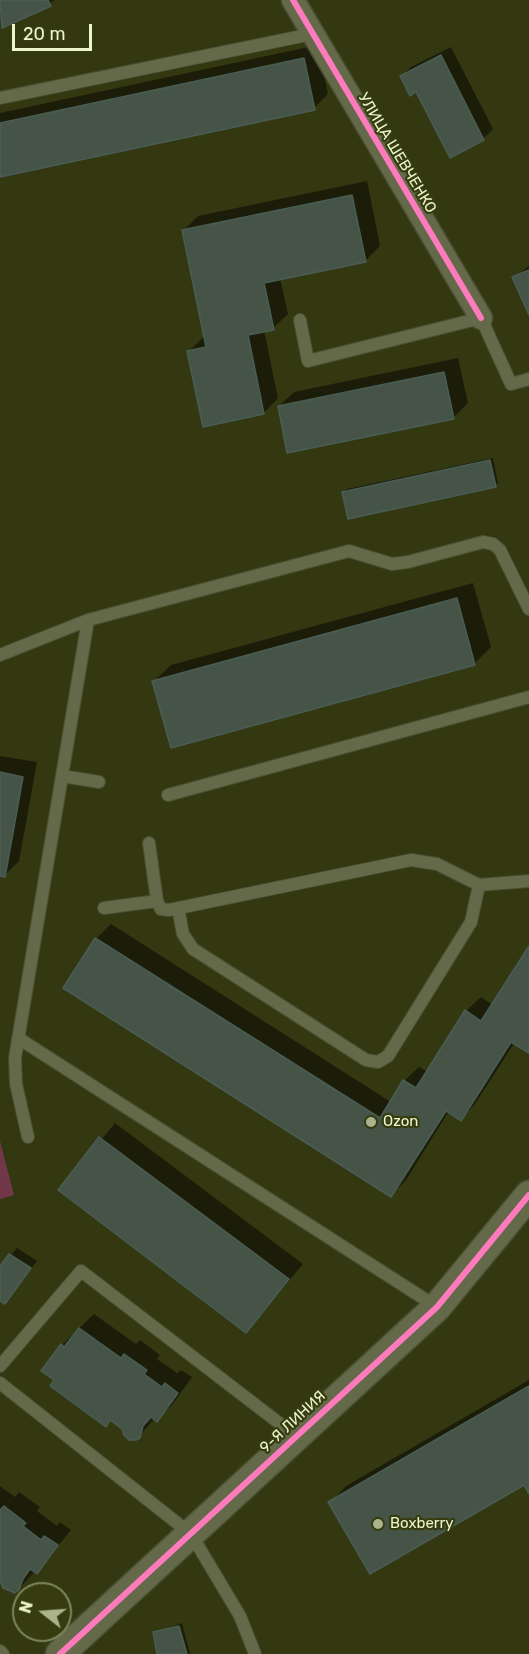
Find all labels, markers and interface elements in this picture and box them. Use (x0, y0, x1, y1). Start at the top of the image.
scale bar (15, 12, 94, 50)
text: 20 m (23, 23, 65, 45)
street label: УЛИЦА ШЕВЧЕНКО (354, 90, 440, 216)
place label: Ozon (383, 1113, 418, 1131)
marker: Ozon (364, 1115, 378, 1129)
street label: 9-Я ЛИНИЯ (257, 1387, 329, 1457)
place label: Boxberry (390, 1515, 454, 1533)
marker: Boxberry (371, 1517, 385, 1531)
north arrow (12, 1582, 72, 1642)
text: N (15, 1599, 37, 1615)

